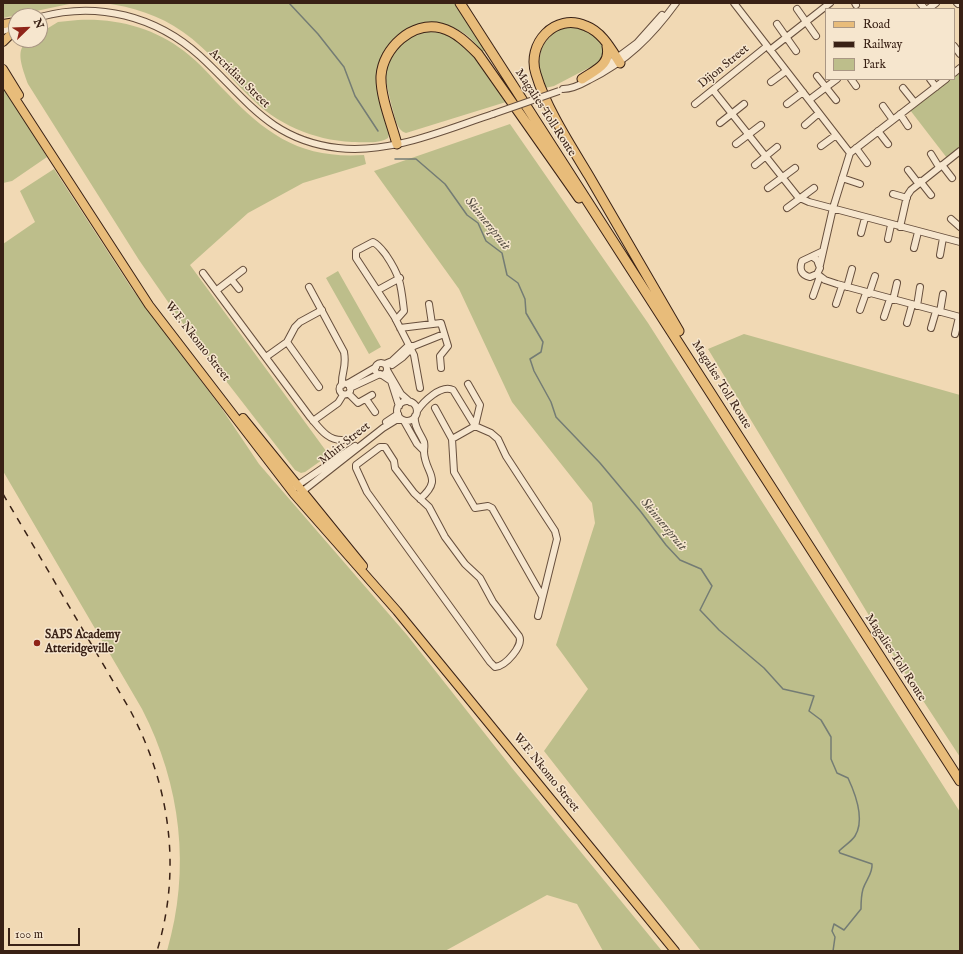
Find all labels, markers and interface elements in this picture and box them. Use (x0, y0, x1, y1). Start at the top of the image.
north arrow (8, 8, 48, 48)
legend (825, 8, 955, 80)
text: N (30, 17, 46, 31)
text: Road (863, 17, 890, 32)
text: Railway (863, 37, 902, 52)
street label: Dijon Street (696, 42, 752, 92)
street label: Arcridian Street (206, 46, 272, 112)
text: Park (863, 57, 886, 72)
street label: Magalies Toll Route (511, 66, 579, 160)
water label: Skinnerspruit (461, 194, 513, 254)
street label: W.F. Nkomo Street (161, 299, 233, 385)
street label: Magalies Toll Route (688, 338, 754, 432)
street label: Mhiri Street (317, 420, 373, 468)
water label: Skinnerspruit (637, 496, 689, 554)
street label: Magalies Toll Route (861, 611, 929, 705)
place label: SAPS Academy Atteridgeville (45, 629, 120, 657)
marker: SAPS Academy Atteridgeville (32, 638, 42, 648)
street label: W.F. Nkomo Street (510, 731, 582, 815)
scale bar (10, 920, 82, 946)
text: 100 m (15, 927, 43, 942)

